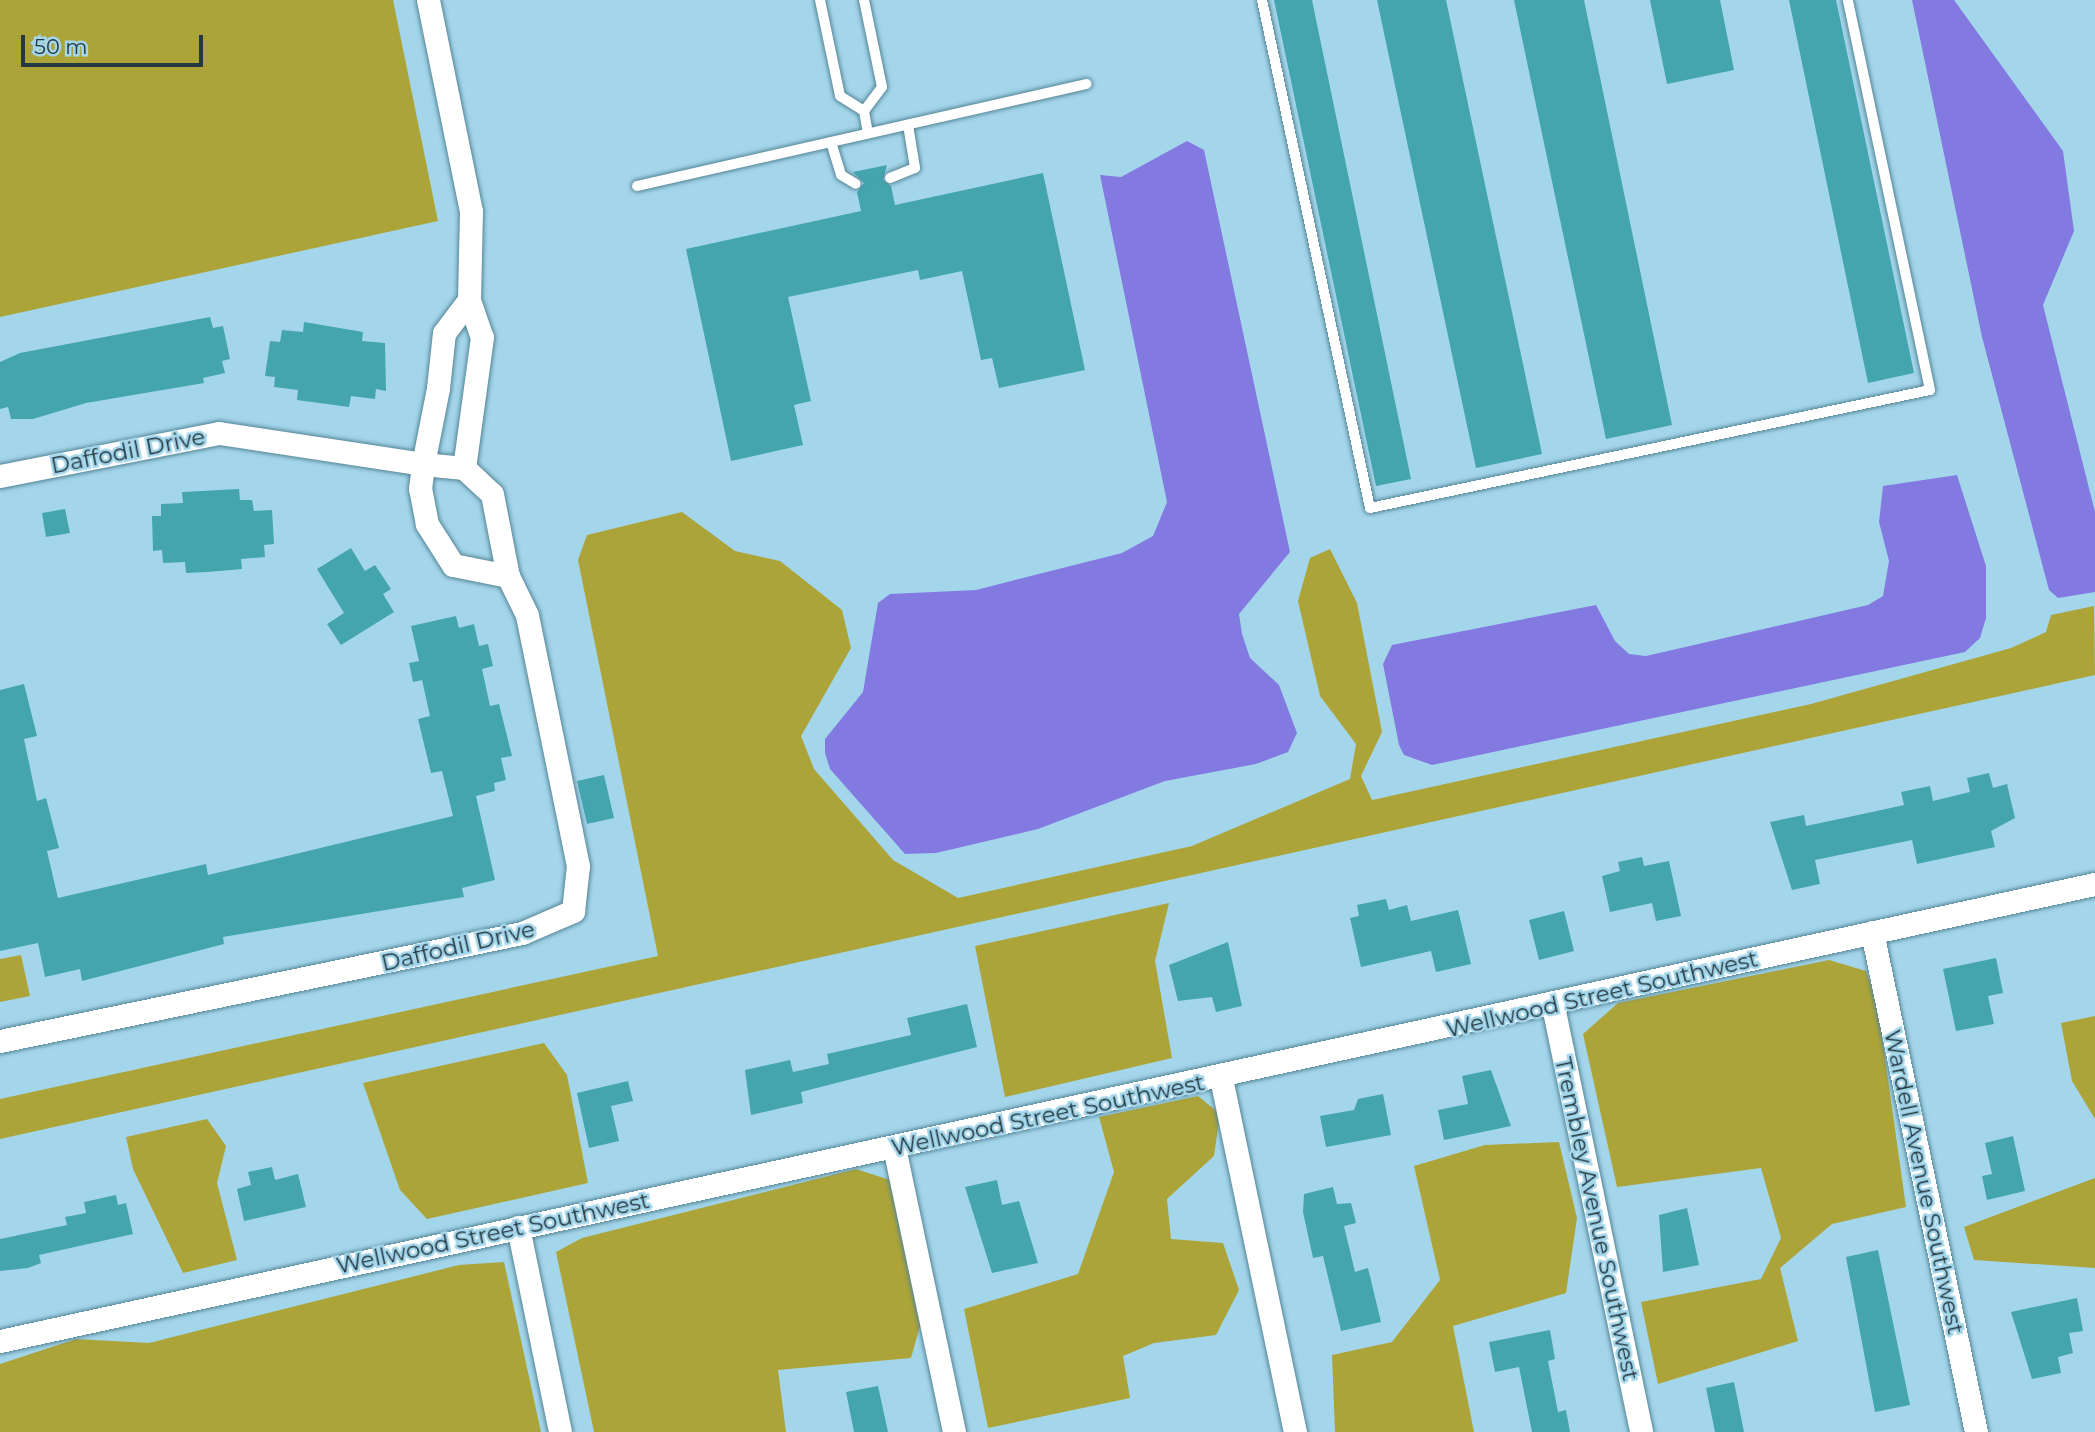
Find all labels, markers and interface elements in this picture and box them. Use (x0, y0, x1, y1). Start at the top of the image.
scale bar (24, 21, 206, 65)
text: 50 m (34, 34, 88, 59)
street label: Daffodil Drive (48, 423, 208, 479)
street label: Daffodil Drive (379, 915, 537, 977)
street label: Wellwood Street Southwest (1443, 945, 1761, 1043)
street label: Wardell Avenue Southwest (1878, 1027, 1970, 1337)
street label: Trembley Avenue Southwest (1549, 1055, 1645, 1383)
street label: Wellwood Street Southwest (889, 1068, 1207, 1162)
street label: Wellwood Street Southwest (334, 1186, 652, 1280)

